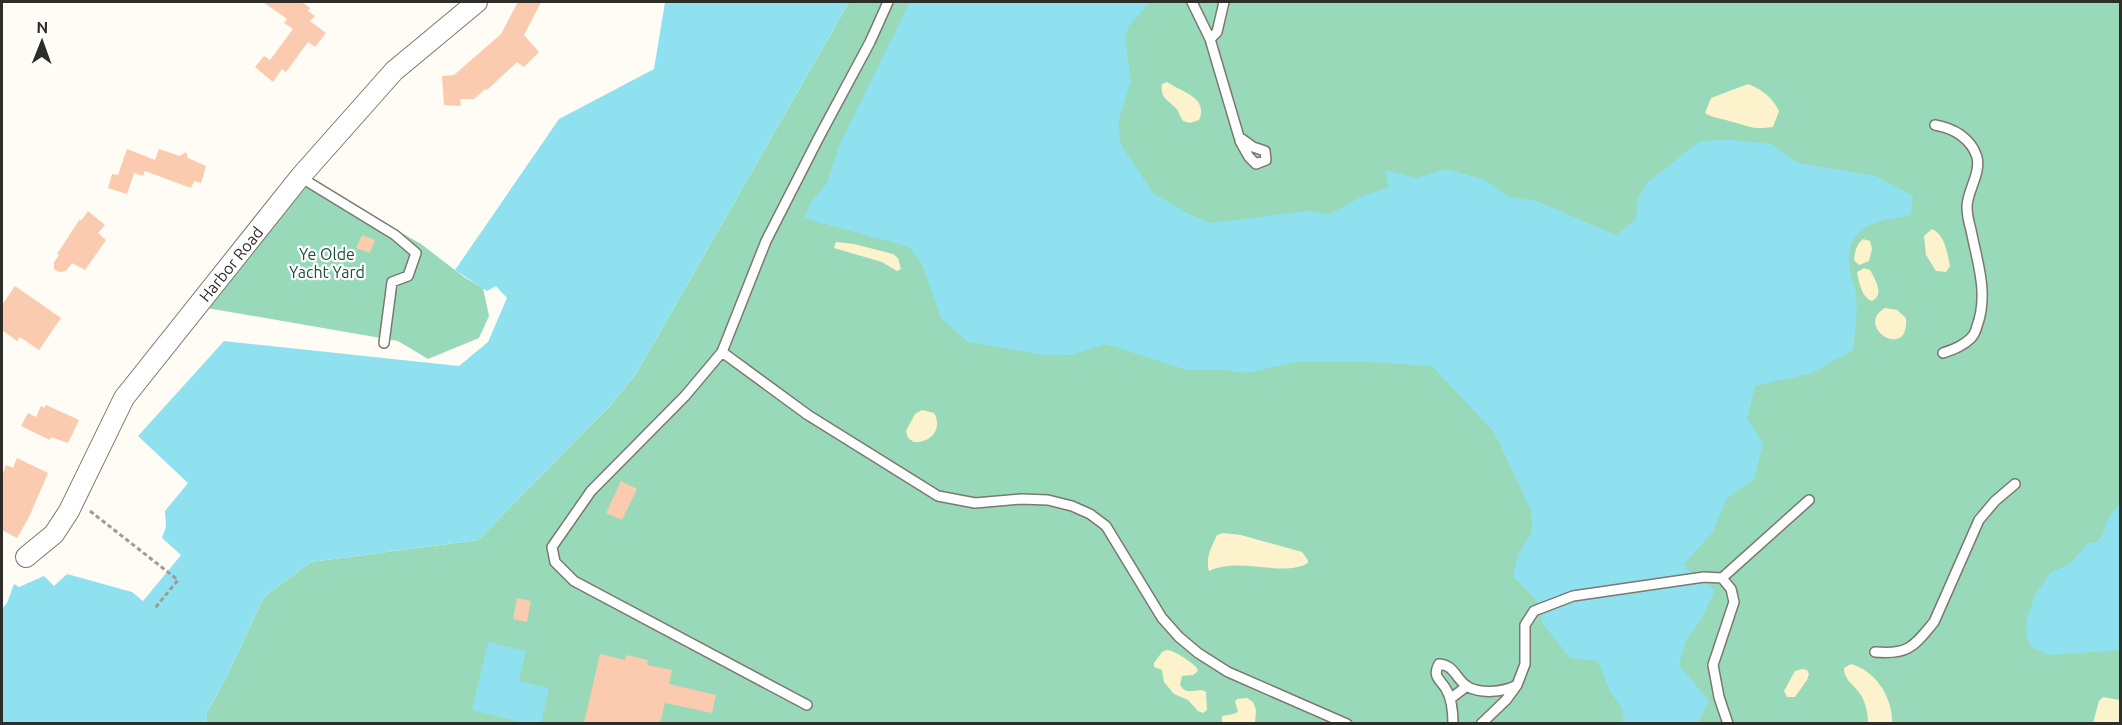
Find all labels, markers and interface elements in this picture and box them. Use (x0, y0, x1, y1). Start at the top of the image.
north arrow (12, 12, 72, 72)
text: N (36, 18, 48, 36)
street label: Harbor Road (195, 223, 267, 305)
park label: Ye Olde Yacht Yard (289, 245, 365, 281)

